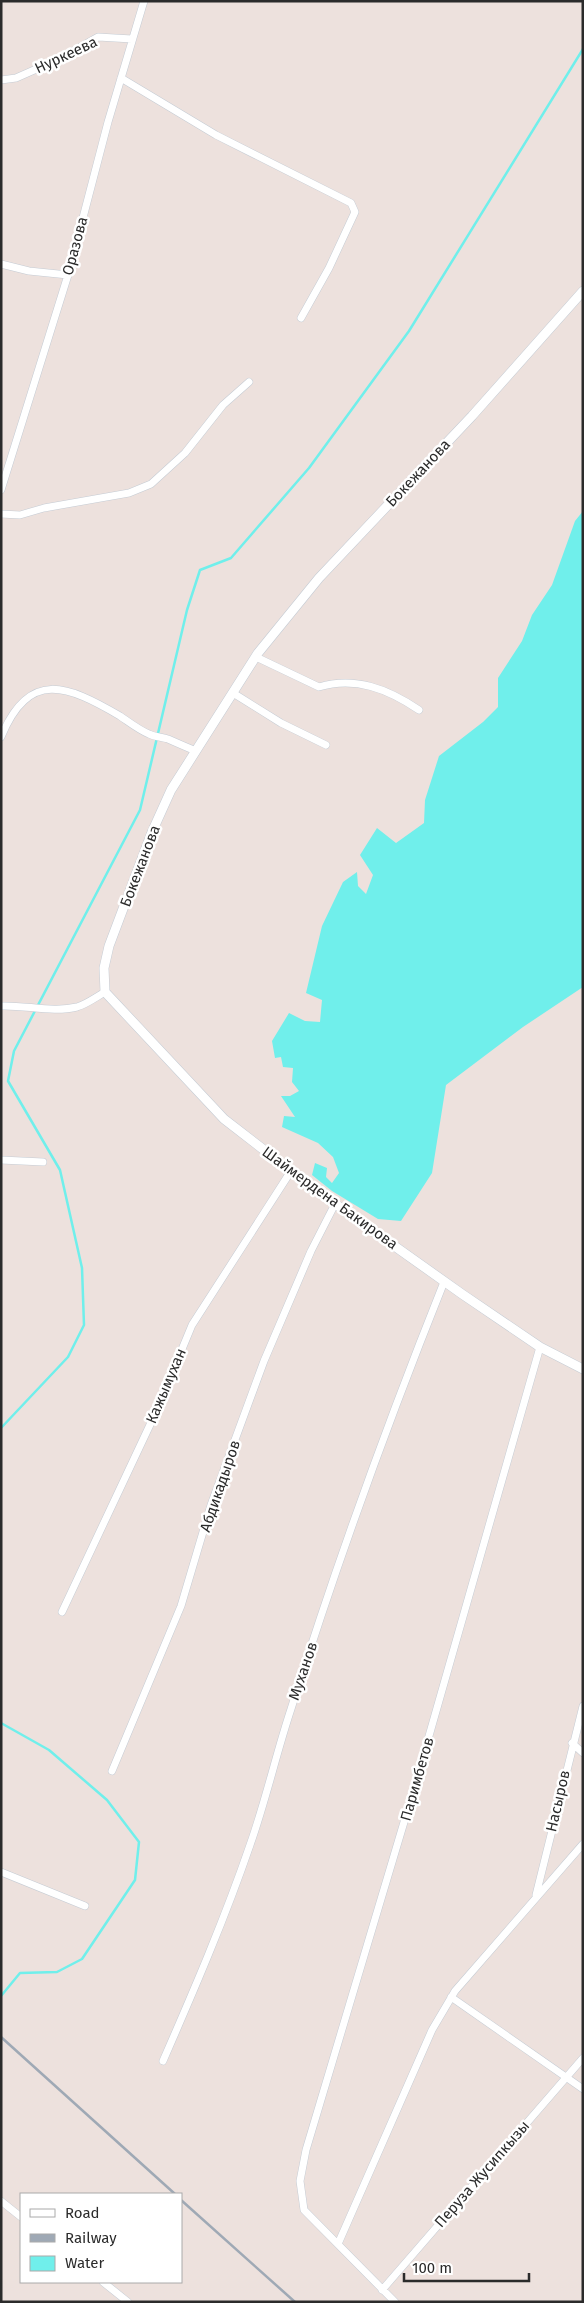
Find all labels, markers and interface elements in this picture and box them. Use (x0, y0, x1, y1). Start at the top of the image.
street label: Нуркеева (32, 33, 100, 77)
street label: Оразова (59, 215, 91, 277)
street label: Бокежанова (382, 435, 454, 511)
street label: Бокежанова (116, 823, 164, 909)
street label: Шаймердена Бакирова (259, 1143, 401, 1253)
street label: Кажымухан (142, 1346, 190, 1426)
street label: Абдикадыров (196, 1438, 244, 1534)
street label: Муханов (285, 1640, 321, 1702)
street label: Паримбетов (396, 1735, 438, 1823)
street label: Насыров (542, 1768, 574, 1834)
street label: Перуза Жусипкызы (431, 2117, 533, 2231)
legend (20, 2193, 182, 2283)
text: Road (65, 2204, 100, 2222)
text: Railway (65, 2229, 117, 2247)
scale bar (404, 2250, 529, 2282)
text: Water (65, 2254, 104, 2272)
text: 100 m (412, 2259, 452, 2277)

